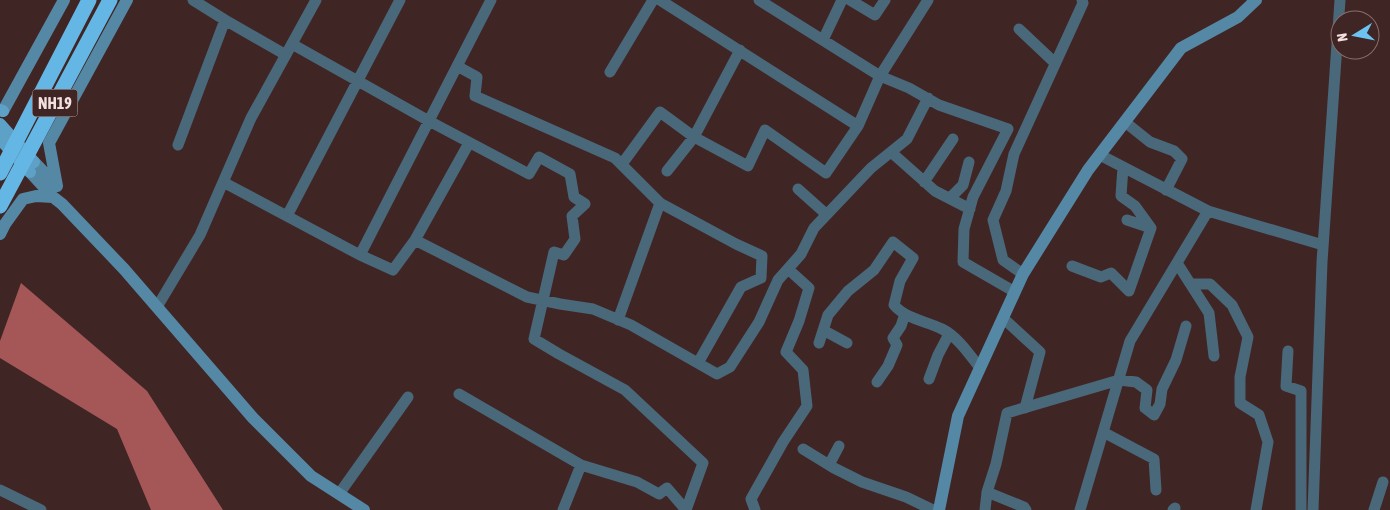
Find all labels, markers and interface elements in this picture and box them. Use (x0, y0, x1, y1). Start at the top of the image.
north arrow (1330, 10, 1380, 60)
text: N (1334, 32, 1351, 43)
road number: NH19 (32, 90, 78, 116)

